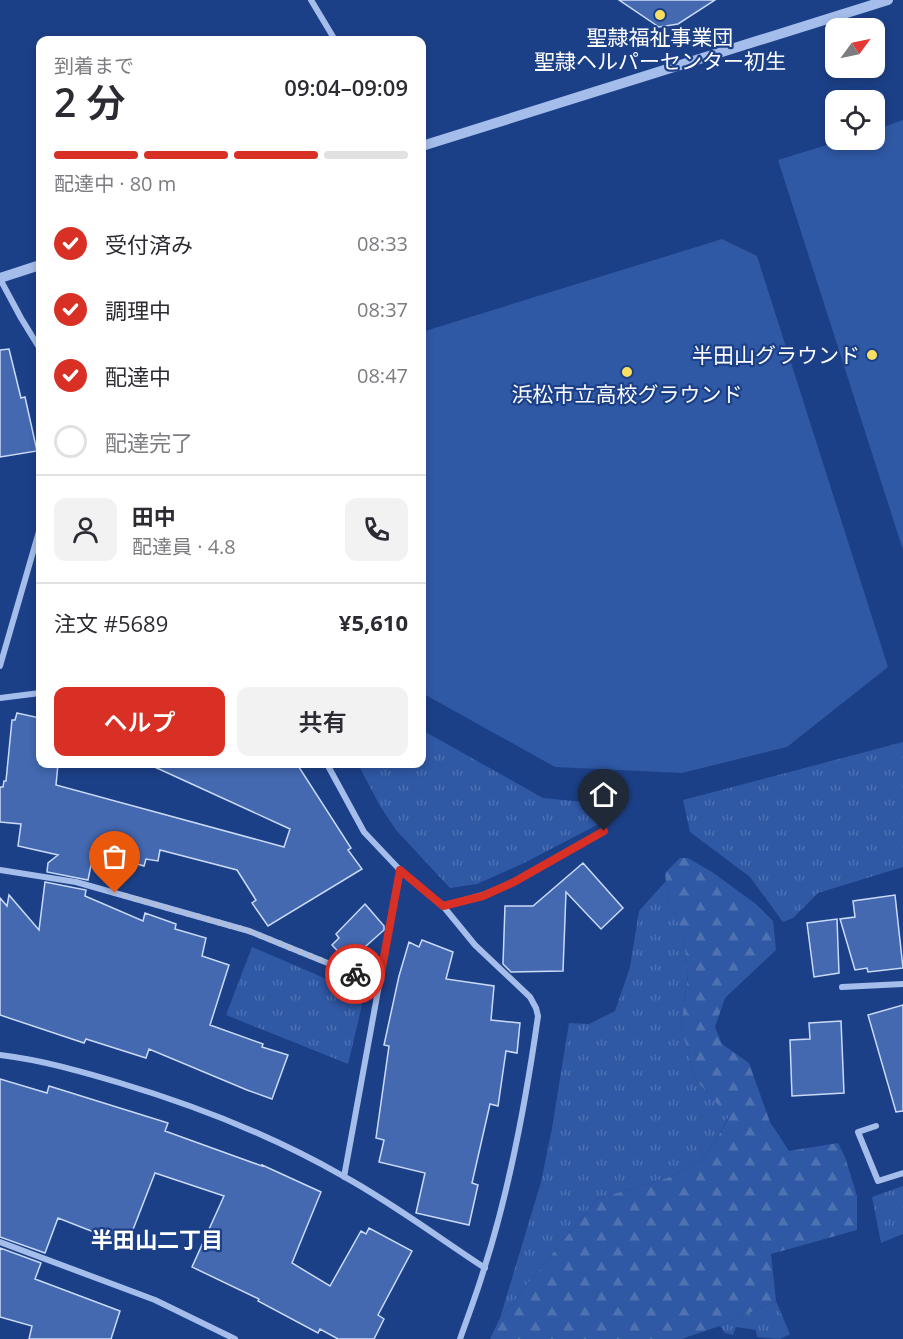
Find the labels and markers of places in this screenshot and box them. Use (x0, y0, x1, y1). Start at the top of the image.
marker: 聖隷福祉事業団 聖隷ヘルパーセンター初生 (653, 8, 667, 22)
place label: 聖隷福祉事業団 聖隷ヘルパーセンター初生 (534, 23, 786, 75)
place label: 半田山グラウンド (692, 341, 860, 369)
marker: 半田山グラウンド (865, 348, 879, 362)
marker: 浜松市立高校グラウンド (620, 365, 634, 379)
place label: 浜松市立高校グラウンド (512, 380, 743, 408)
pin (578, 769, 629, 831)
pin (89, 831, 140, 893)

